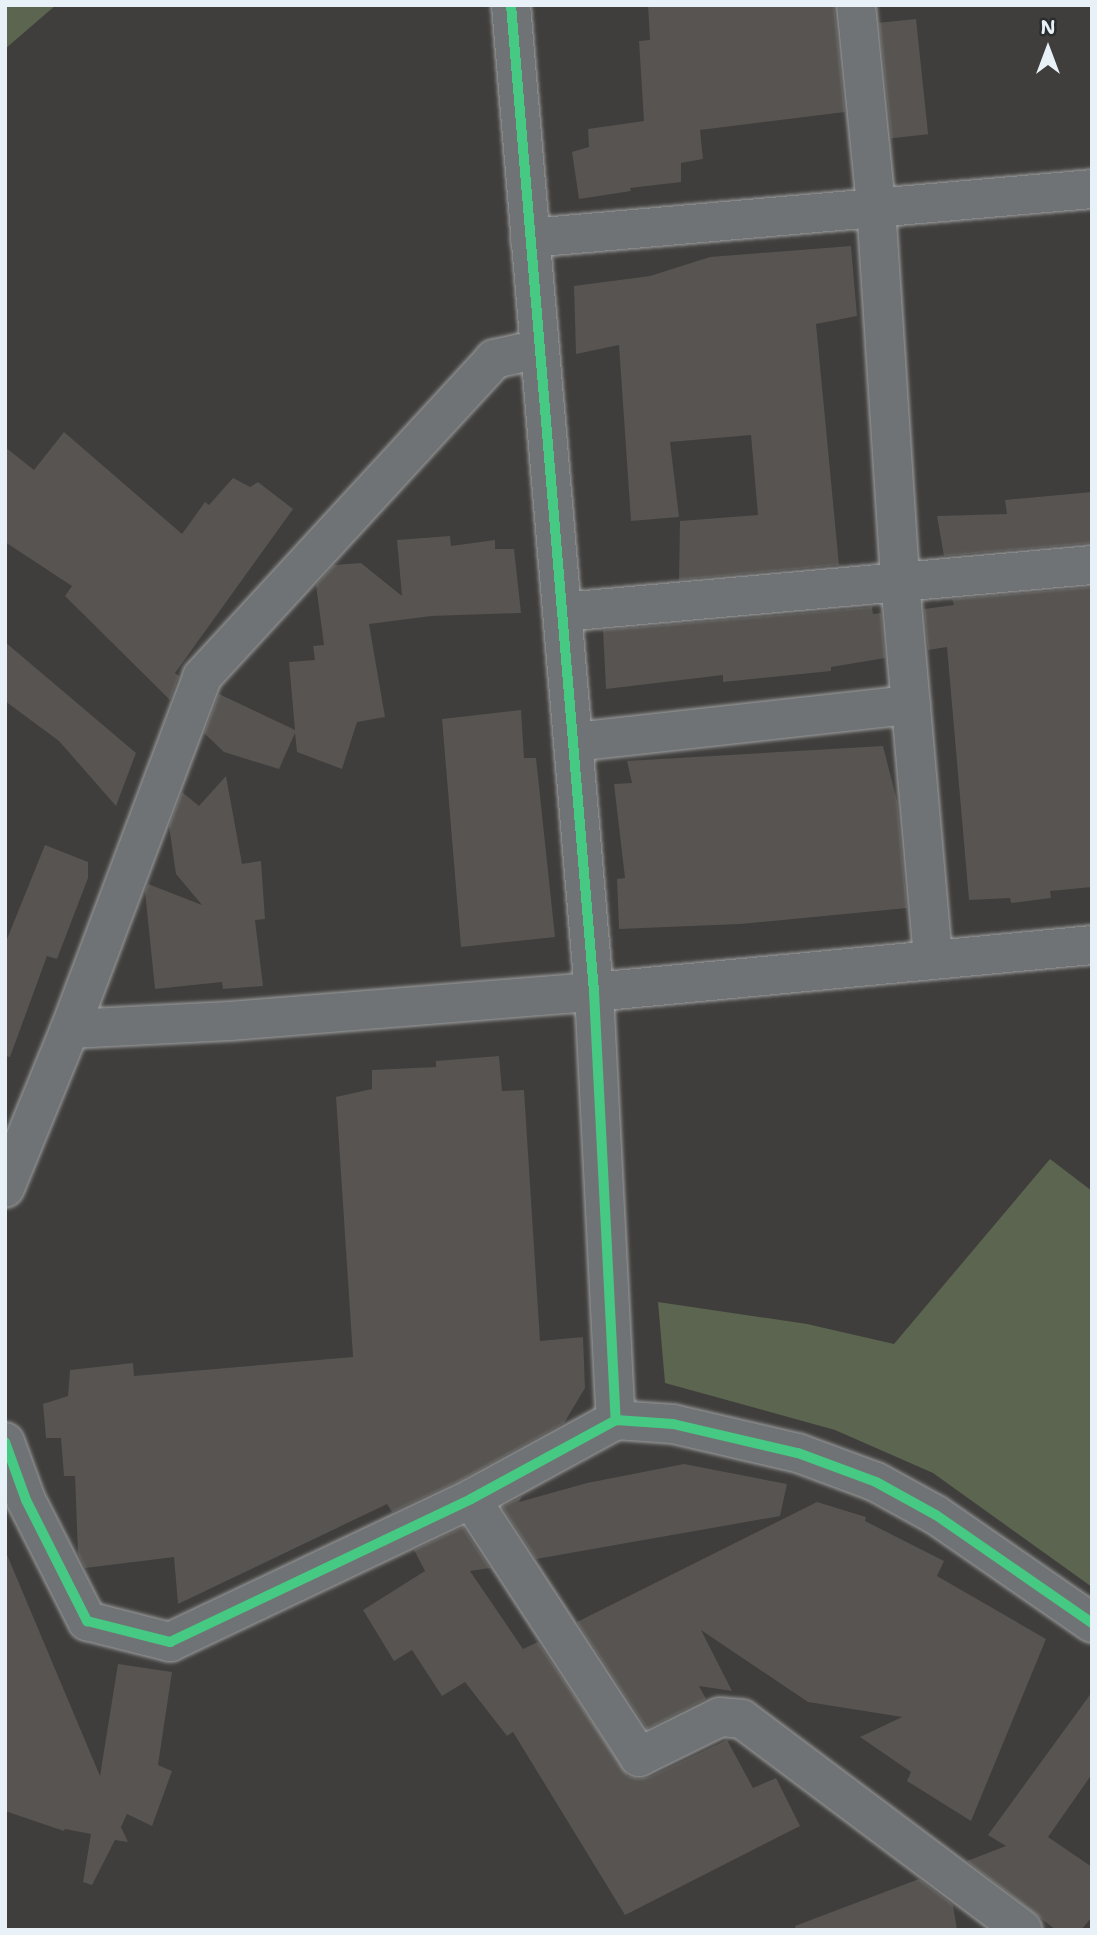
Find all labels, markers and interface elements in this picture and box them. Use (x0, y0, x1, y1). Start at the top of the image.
north arrow (1013, 14, 1083, 84)
text: N (1040, 15, 1056, 40)

